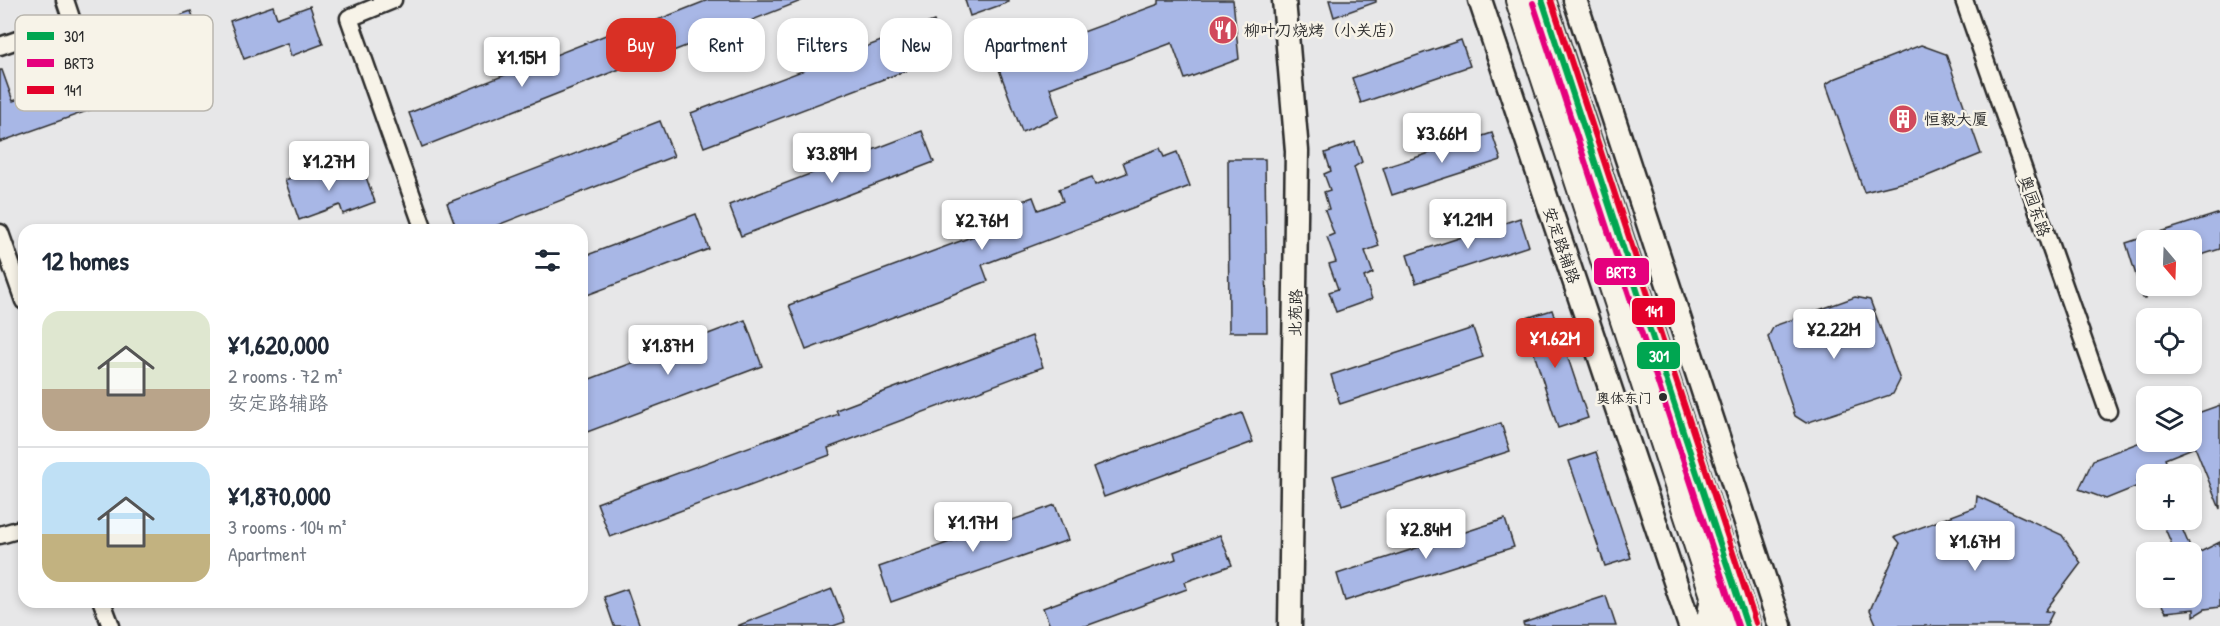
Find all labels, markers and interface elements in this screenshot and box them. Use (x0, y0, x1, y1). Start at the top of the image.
restaurant icon: 柳叶刀烧烤（小关店） (1207, 14, 1239, 46)
legend (15, 15, 213, 111)
chip: Buy (606, 18, 676, 72)
chip: Rent (688, 18, 765, 72)
chip: Filters (777, 18, 868, 72)
chip: New (880, 18, 952, 72)
chip: Apartment (964, 18, 1088, 72)
place label: 柳叶刀烧烤（小关店） (1244, 19, 1404, 41)
text: 301 (64, 25, 84, 47)
pin: ¥1.15M (473, 37, 571, 88)
text: ¥1.15M (498, 43, 546, 70)
text: BRT3 (64, 52, 94, 74)
text: 141 (64, 79, 82, 101)
building icon: 恒毅大厦 (1887, 103, 1919, 135)
place label: 恒毅大厦 (1924, 108, 1988, 130)
pin: ¥3.66M (1393, 113, 1491, 164)
text: ¥3.66M (1417, 119, 1467, 146)
pin: ¥3.89M (783, 133, 881, 184)
text: ¥3.89M (807, 139, 857, 166)
pin: ¥1.27M (280, 141, 378, 192)
text: ¥1.27M (303, 147, 355, 174)
street label: 奥园东路 (2014, 172, 2056, 240)
pin: ¥1.21M (1419, 199, 1517, 250)
pin: ¥2.76M (933, 200, 1031, 251)
street label: 安定路辅路 (1539, 204, 1585, 286)
text: ¥1.21M (1443, 205, 1493, 232)
text: ¥2.76M (956, 206, 1008, 233)
north arrow (2136, 230, 2202, 296)
map controls (2136, 230, 2202, 608)
text: 12 homes (42, 243, 129, 278)
icon: filters (531, 244, 564, 277)
line badge: BRT3 (1593, 257, 1650, 286)
text: BRT3 (1606, 261, 1636, 283)
street label: 北苑路 (1284, 289, 1306, 337)
line badge: 141 (1631, 297, 1676, 326)
text: 141 (1645, 300, 1663, 322)
button: locate (2136, 308, 2202, 374)
pin: ¥2.22M (1785, 309, 1883, 360)
text: ¥2.22M (1807, 315, 1861, 342)
pin: ¥1.62M (1506, 318, 1604, 369)
text: ¥1.62M (1530, 324, 1580, 351)
pin: ¥1.87M (619, 325, 717, 376)
text: ¥1,620,000 (228, 327, 329, 362)
text: ¥1.87M (642, 331, 694, 358)
icon: home (90, 335, 162, 407)
line badge: 301 (1636, 341, 1681, 370)
text: 301 (1649, 345, 1669, 367)
text: 2 rooms · 72 m² (228, 362, 342, 389)
button: layers (2136, 386, 2202, 452)
place label: 奥体东门 (1596, 388, 1652, 407)
text: 安定路辅路 (228, 389, 328, 416)
marker: 奥体东门 (1657, 391, 1669, 403)
button: + (2136, 464, 2202, 530)
text: ¥1,870,000 (228, 478, 331, 513)
icon: home (90, 486, 162, 558)
pin: ¥1.17M (924, 502, 1022, 553)
text: ¥1.17M (948, 508, 998, 535)
pin: ¥2.84M (1377, 509, 1475, 560)
text: 3 rooms · 104 m² (228, 513, 346, 540)
text: ¥2.84M (1401, 515, 1451, 542)
pin: ¥1.67M (1926, 521, 2024, 572)
text: ¥1.67M (1950, 527, 2000, 554)
text: Apartment (228, 540, 306, 567)
button: − (2136, 542, 2202, 608)

